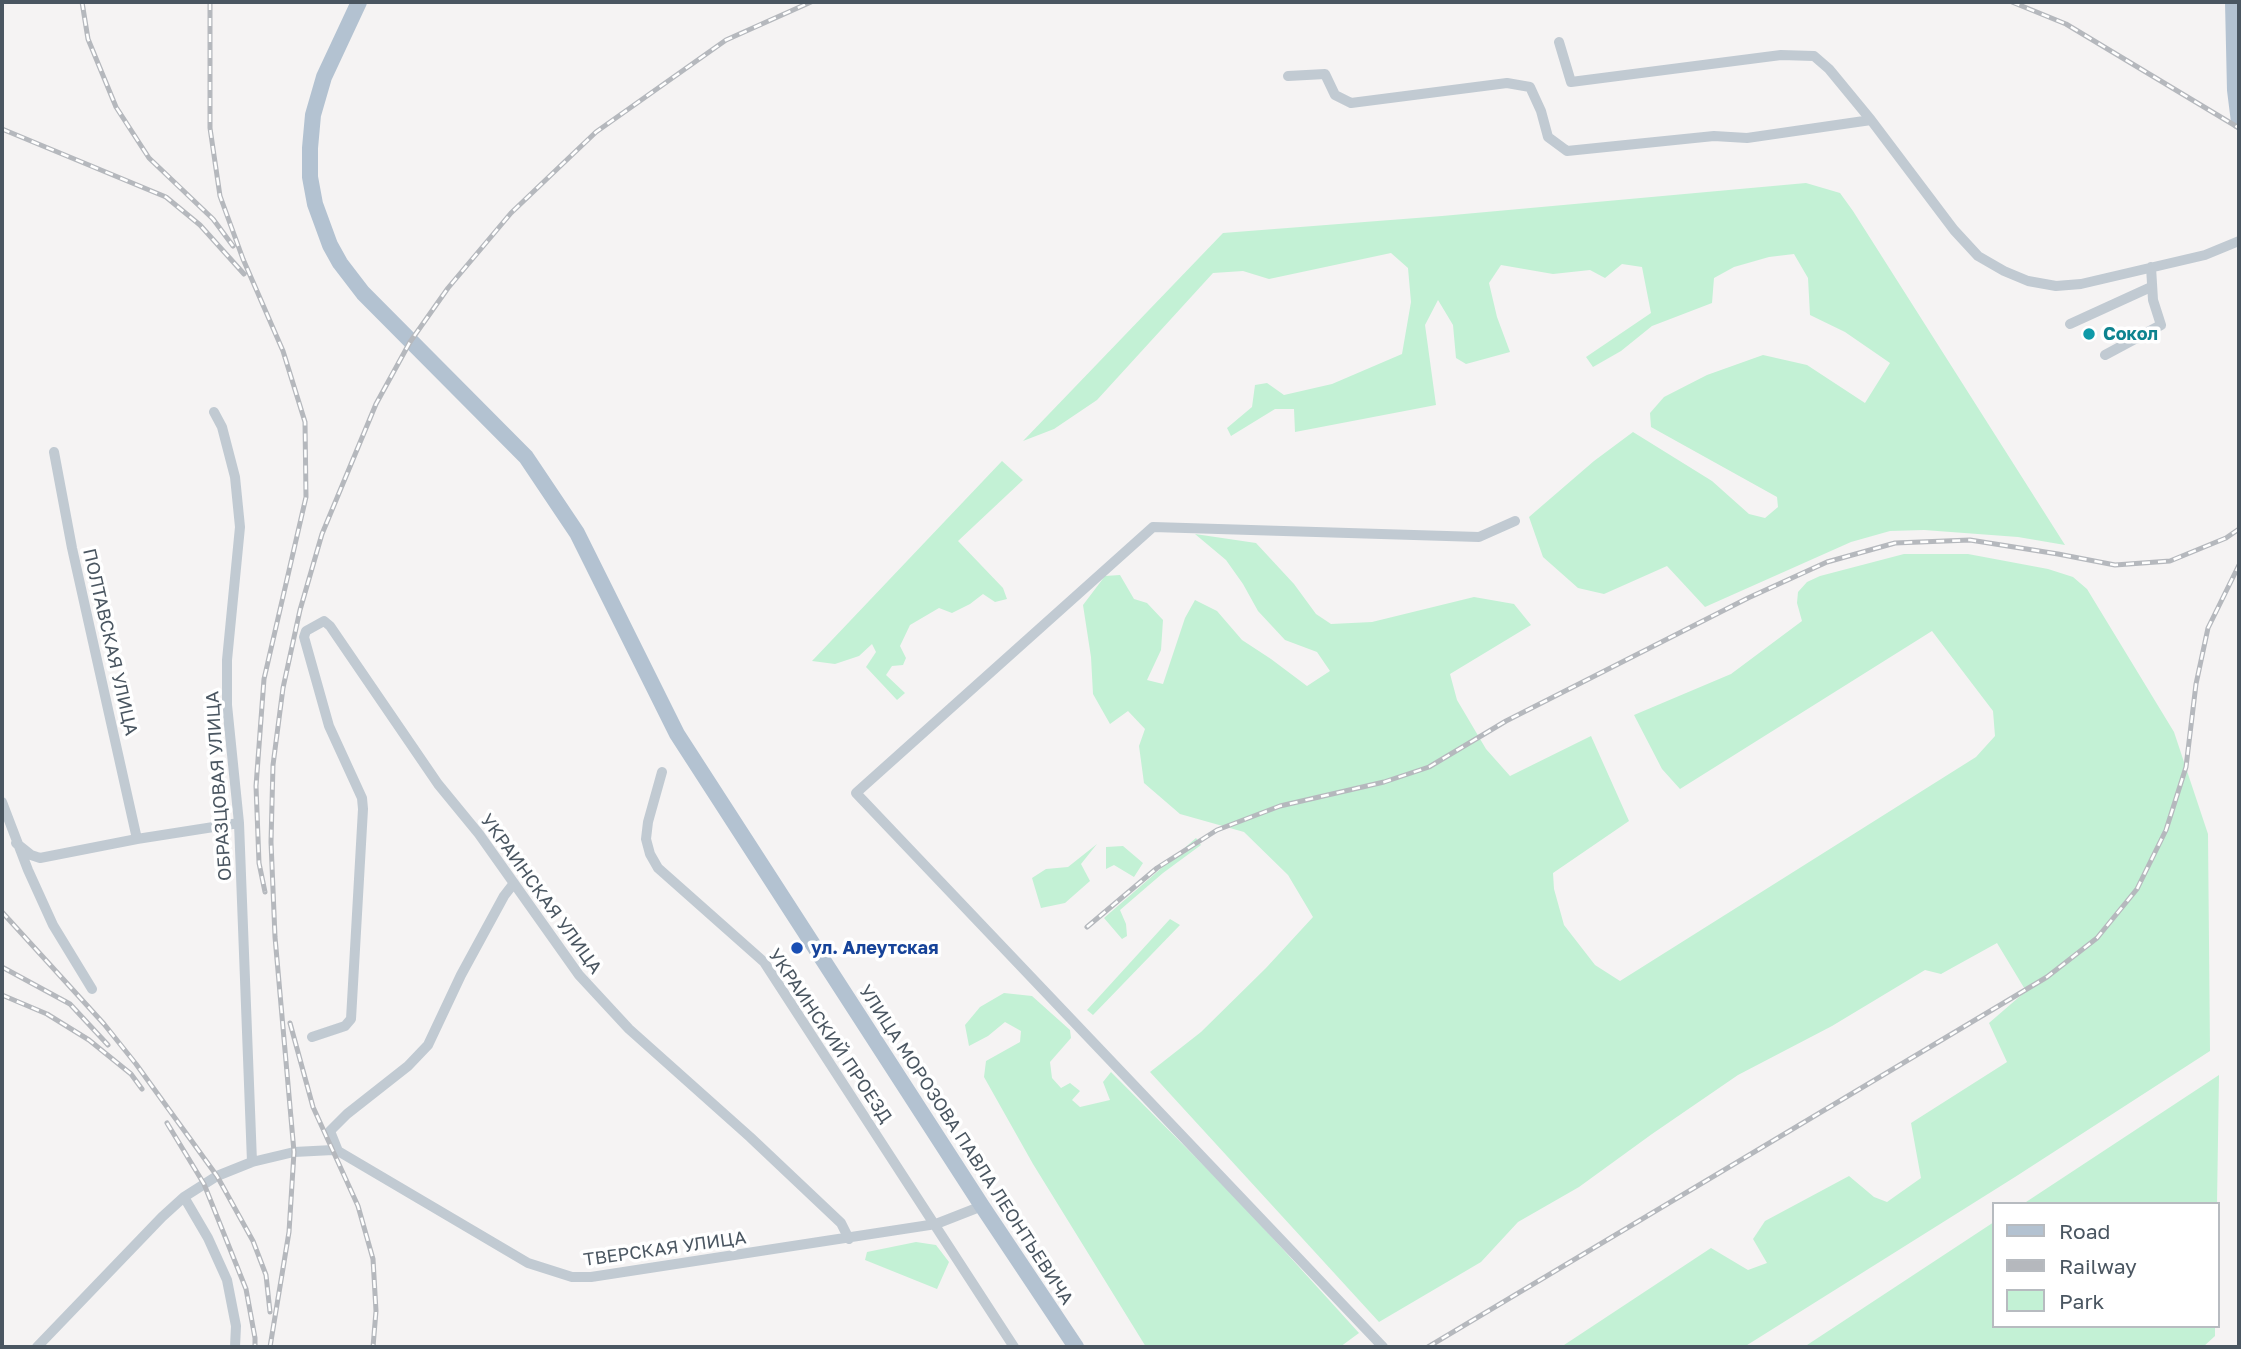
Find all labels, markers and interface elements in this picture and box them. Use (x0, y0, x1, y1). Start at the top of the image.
place label: Сокол (2103, 323, 2158, 345)
marker: Сокол (2081, 326, 2097, 342)
street label: ПОЛТАВСКАЯ УЛИЦА (78, 546, 142, 738)
street label: ОБРАЗЦОВАЯ УЛИЦА (202, 690, 236, 882)
street label: УКРАИНСКАЯ УЛИЦА (476, 810, 606, 978)
place label: ул. Алеутская (811, 937, 938, 959)
marker: ул. Алеутская (789, 940, 805, 956)
street label: УКРАИНСКИЙ ПРОЕЗД (764, 945, 896, 1127)
street label: УЛИЦА МОРОЗОВА ПАВЛА ЛЕОНТЬЕВИЧА (854, 981, 1078, 1309)
legend (1993, 1202, 2220, 1328)
text: Road (2059, 1218, 2110, 1244)
street label: ТВЕРСКАЯ УЛИЦА (582, 1227, 748, 1271)
text: Railway (2059, 1253, 2137, 1279)
text: Park (2059, 1288, 2104, 1314)

